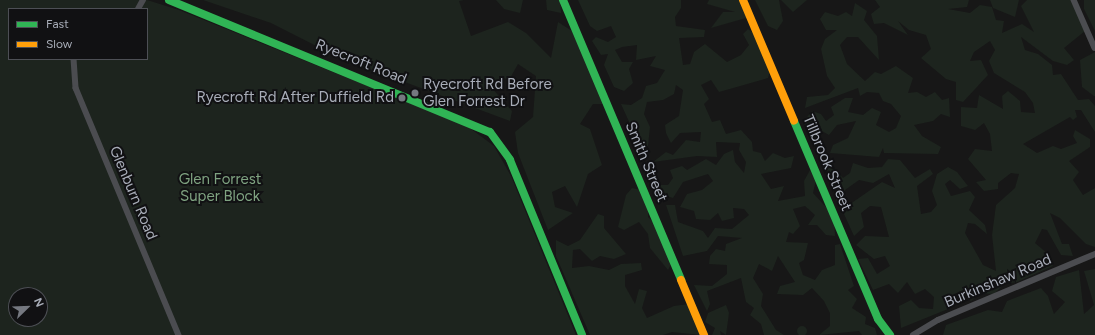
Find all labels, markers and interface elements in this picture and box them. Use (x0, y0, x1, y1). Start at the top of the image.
legend (8, 8, 148, 60)
text: Fast (46, 17, 69, 31)
street label: Ryecroft Road (313, 36, 409, 88)
text: Slow (46, 37, 72, 51)
place label: Ryecroft Rd Before Glen Forrest Dr (423, 75, 552, 110)
marker: Ryecroft Rd Before Glen Forrest Dr (410, 88, 420, 98)
place label: Ryecroft Rd After Duffield Rd (196, 89, 394, 107)
marker: Ryecroft Rd After Duffield Rd (397, 93, 407, 103)
street label: Tillbrook Street (799, 112, 855, 214)
street label: Smith Street (621, 119, 671, 205)
street label: Glenburn Road (105, 143, 161, 243)
park label: Glen Forrest Super Block (179, 170, 261, 205)
street label: Burkinshaw Road (942, 250, 1054, 312)
north arrow (8, 287, 48, 327)
text: N (31, 296, 46, 309)

